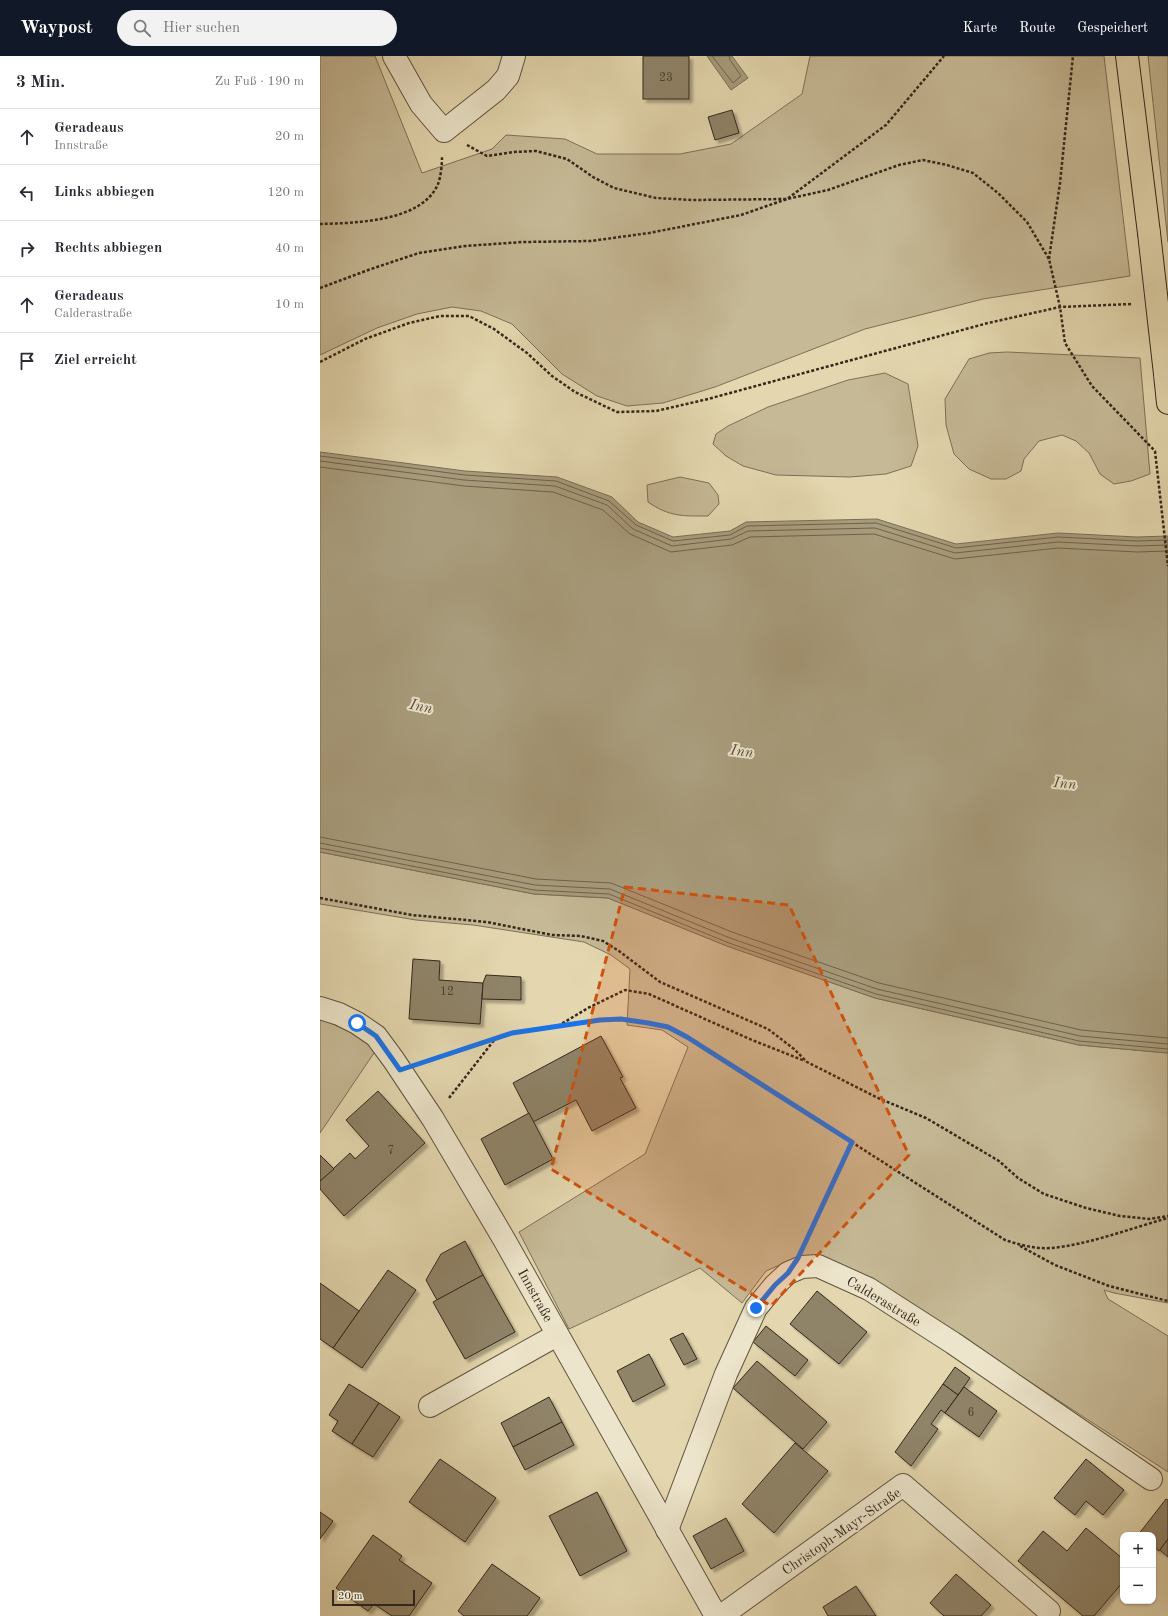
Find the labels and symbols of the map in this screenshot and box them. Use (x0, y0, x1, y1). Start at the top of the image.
house number: 23 (659, 72, 673, 84)
water label: Inn (407, 698, 434, 717)
water label: Inn (728, 743, 755, 762)
water label: Inn (1052, 776, 1077, 793)
house number: 12 (440, 986, 454, 998)
route start (348, 1014, 366, 1032)
house number: 7 (388, 1145, 394, 1157)
street label: Innstraße (515, 1267, 555, 1324)
street label: Calderastraße (844, 1274, 923, 1329)
route end (747, 1299, 765, 1317)
house number: 6 (968, 1407, 975, 1419)
street label: Christoph-Mayr-Straße (780, 1486, 903, 1578)
scale bar (332, 1588, 415, 1607)

